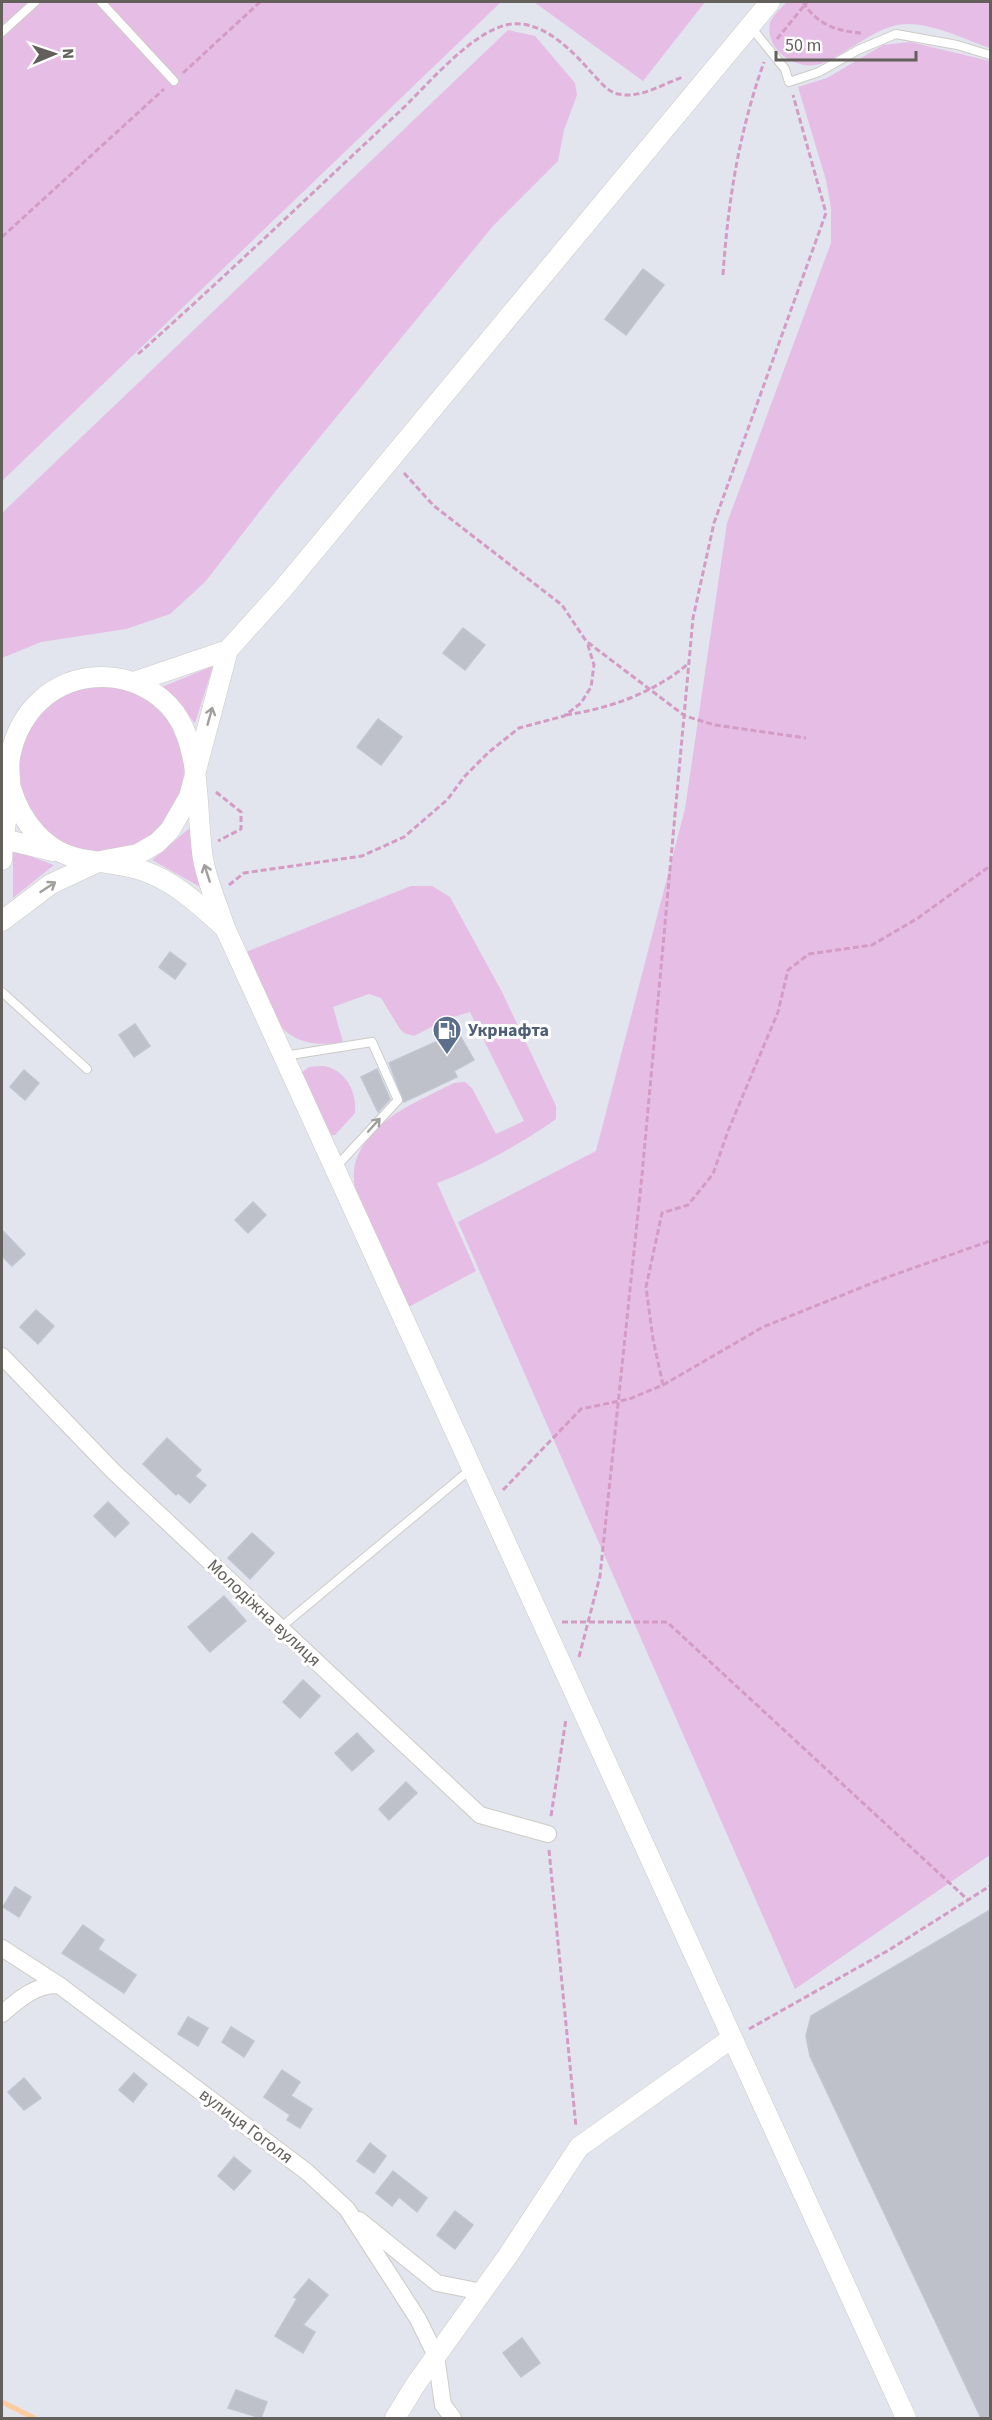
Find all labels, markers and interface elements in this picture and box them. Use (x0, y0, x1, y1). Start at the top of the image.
north arrow (24, 24, 84, 84)
scale bar (776, 24, 916, 62)
text: 50 m (785, 33, 821, 58)
text: N (57, 48, 79, 59)
one-way arrow (205, 707, 216, 726)
one-way arrow (201, 864, 212, 883)
one-way arrow (39, 881, 56, 893)
fuel station icon: Укрнафта (431, 1014, 463, 1056)
place label: Укрнафта (468, 1018, 549, 1043)
one-way arrow (367, 1118, 381, 1133)
street label: Молодіжна вулиця (201, 1553, 327, 1673)
street label: вулиця Гоголя (194, 2082, 298, 2170)

